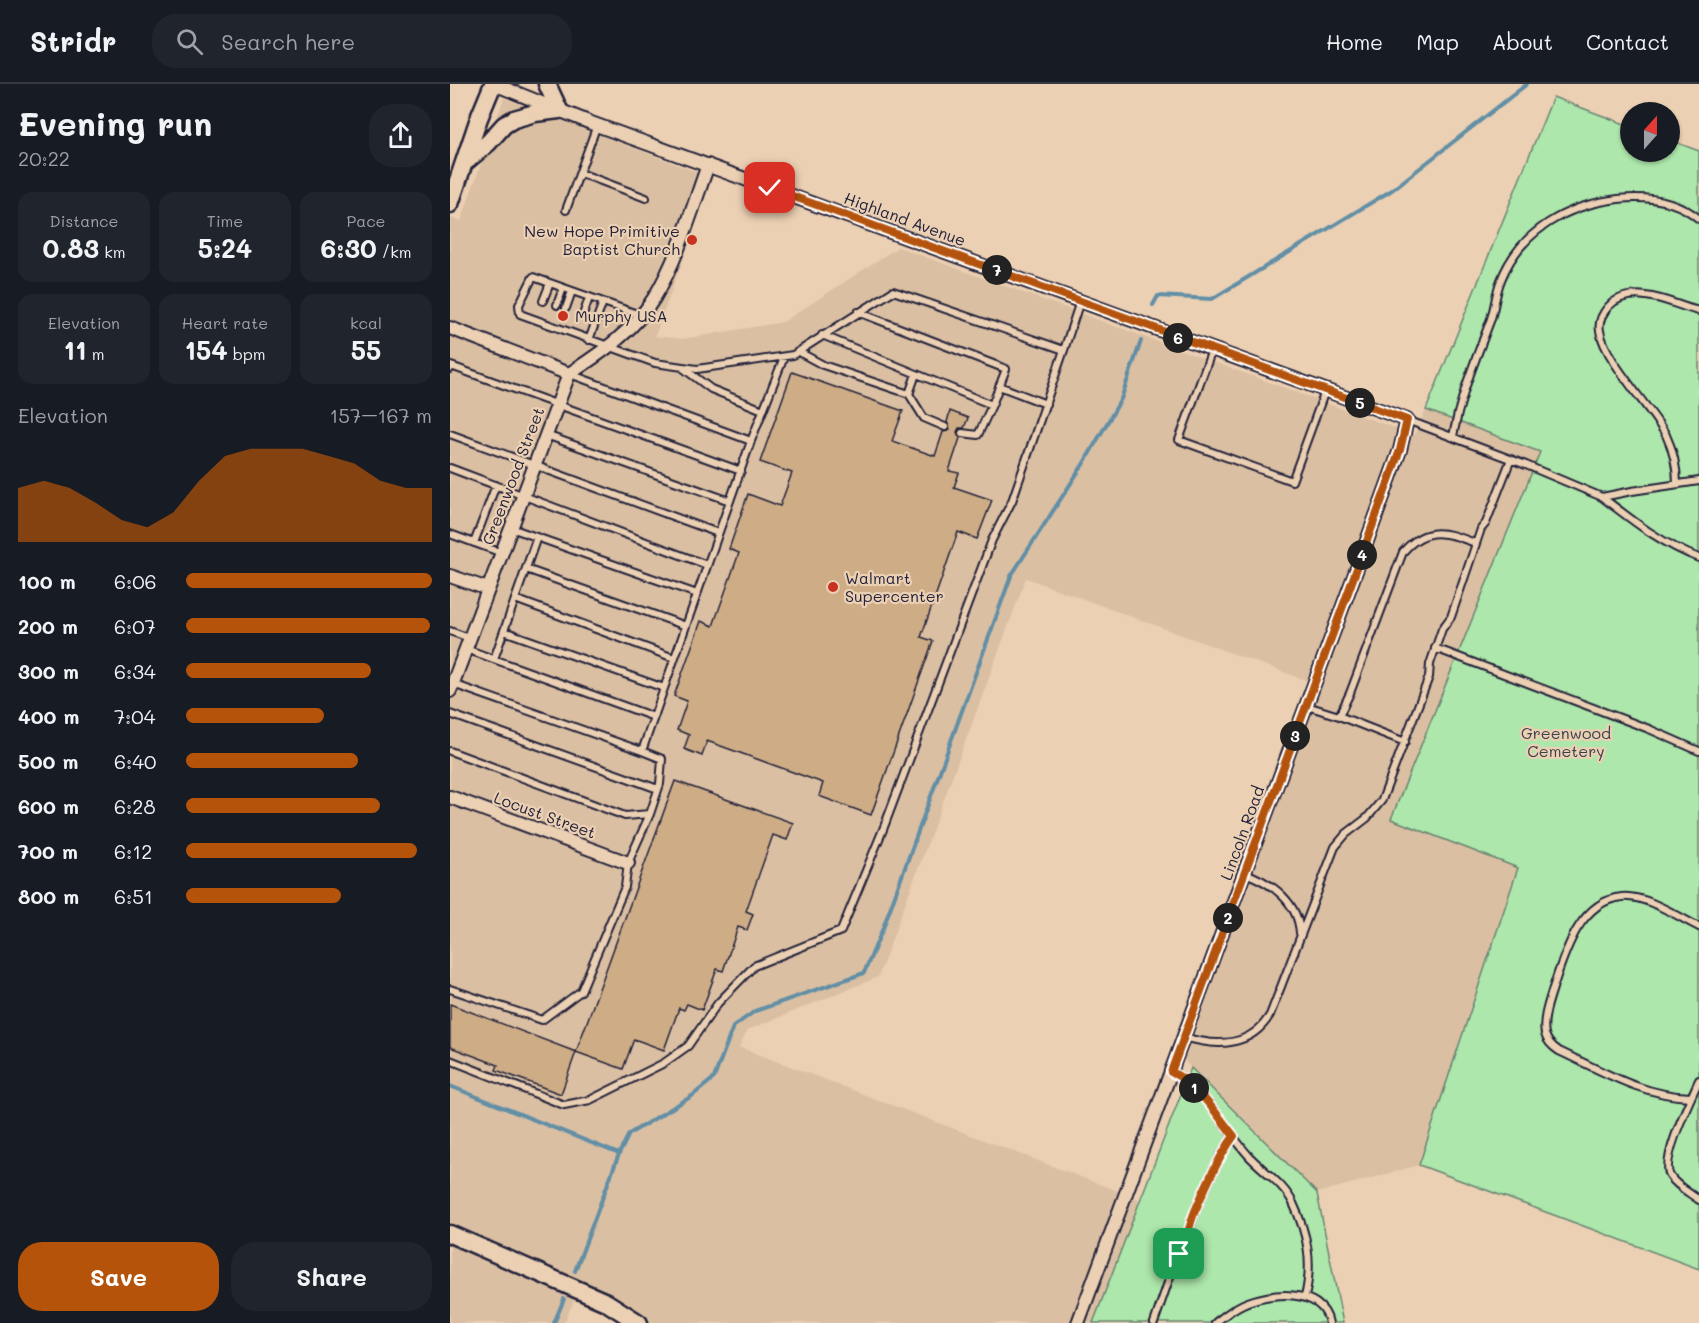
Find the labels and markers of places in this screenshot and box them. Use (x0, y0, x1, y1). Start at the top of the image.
pin (744, 162, 795, 213)
place label: New Hope Primitive Baptist Church (524, 220, 680, 259)
marker: New Hope Primitive Baptist Church (685, 233, 699, 247)
pin: 7 (982, 255, 1012, 285)
place label: Murphy USA (575, 305, 668, 326)
marker: Murphy USA (556, 309, 570, 323)
pin: 6 (1163, 323, 1193, 353)
pin: 5 (1345, 388, 1375, 418)
pin: 4 (1347, 540, 1377, 570)
place label: Walmart Supercenter (845, 567, 944, 606)
marker: Walmart Supercenter (826, 580, 840, 594)
pin: 3 (1280, 721, 1310, 751)
pin: 2 (1213, 903, 1243, 933)
pin: 1 (1179, 1073, 1209, 1103)
pin (1153, 1228, 1204, 1279)

